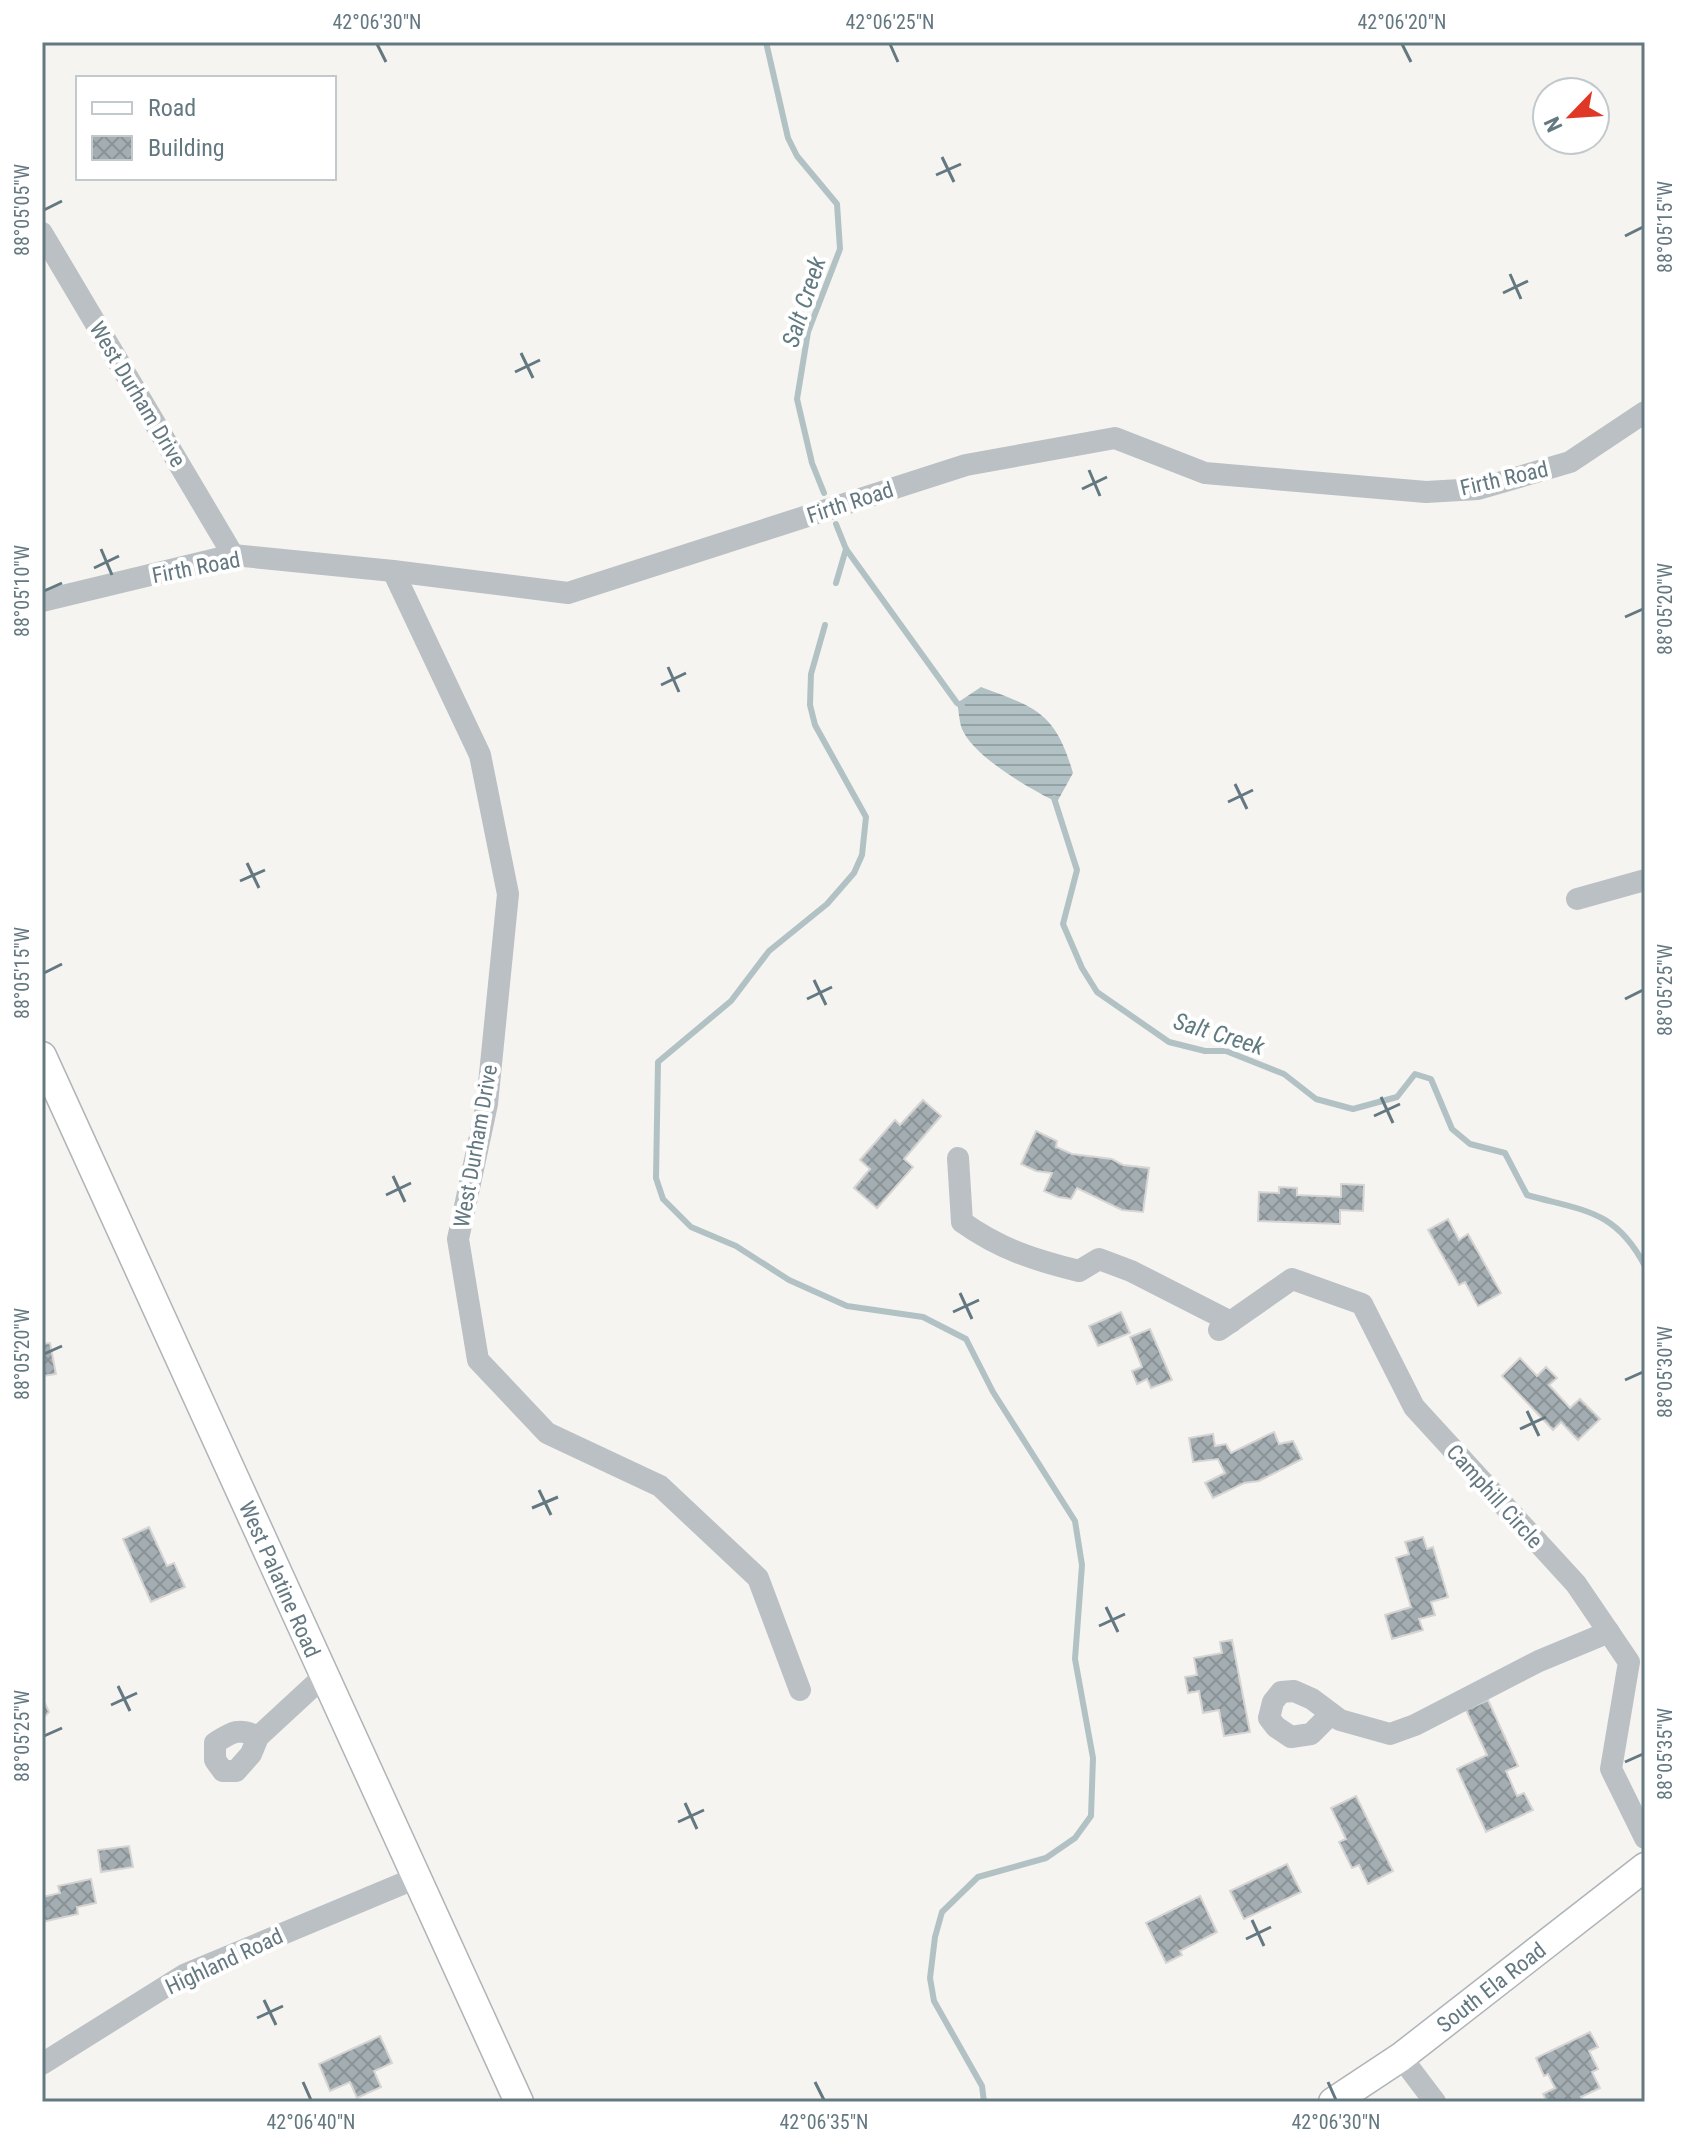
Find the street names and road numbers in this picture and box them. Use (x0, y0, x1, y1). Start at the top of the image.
street label: West Durham Drive (84, 317, 191, 471)
street label: Firth Road (1458, 456, 1550, 501)
street label: Firth Road (804, 477, 896, 528)
street label: Firth Road (150, 547, 242, 588)
street label: West Durham Drive (449, 1063, 502, 1229)
street label: Camphill Circle (1442, 1439, 1548, 1553)
street label: West Palatine Road (234, 1497, 325, 1661)
street label: Highland Road (162, 1923, 287, 2000)
street label: South Ela Road (1432, 1937, 1551, 2038)

